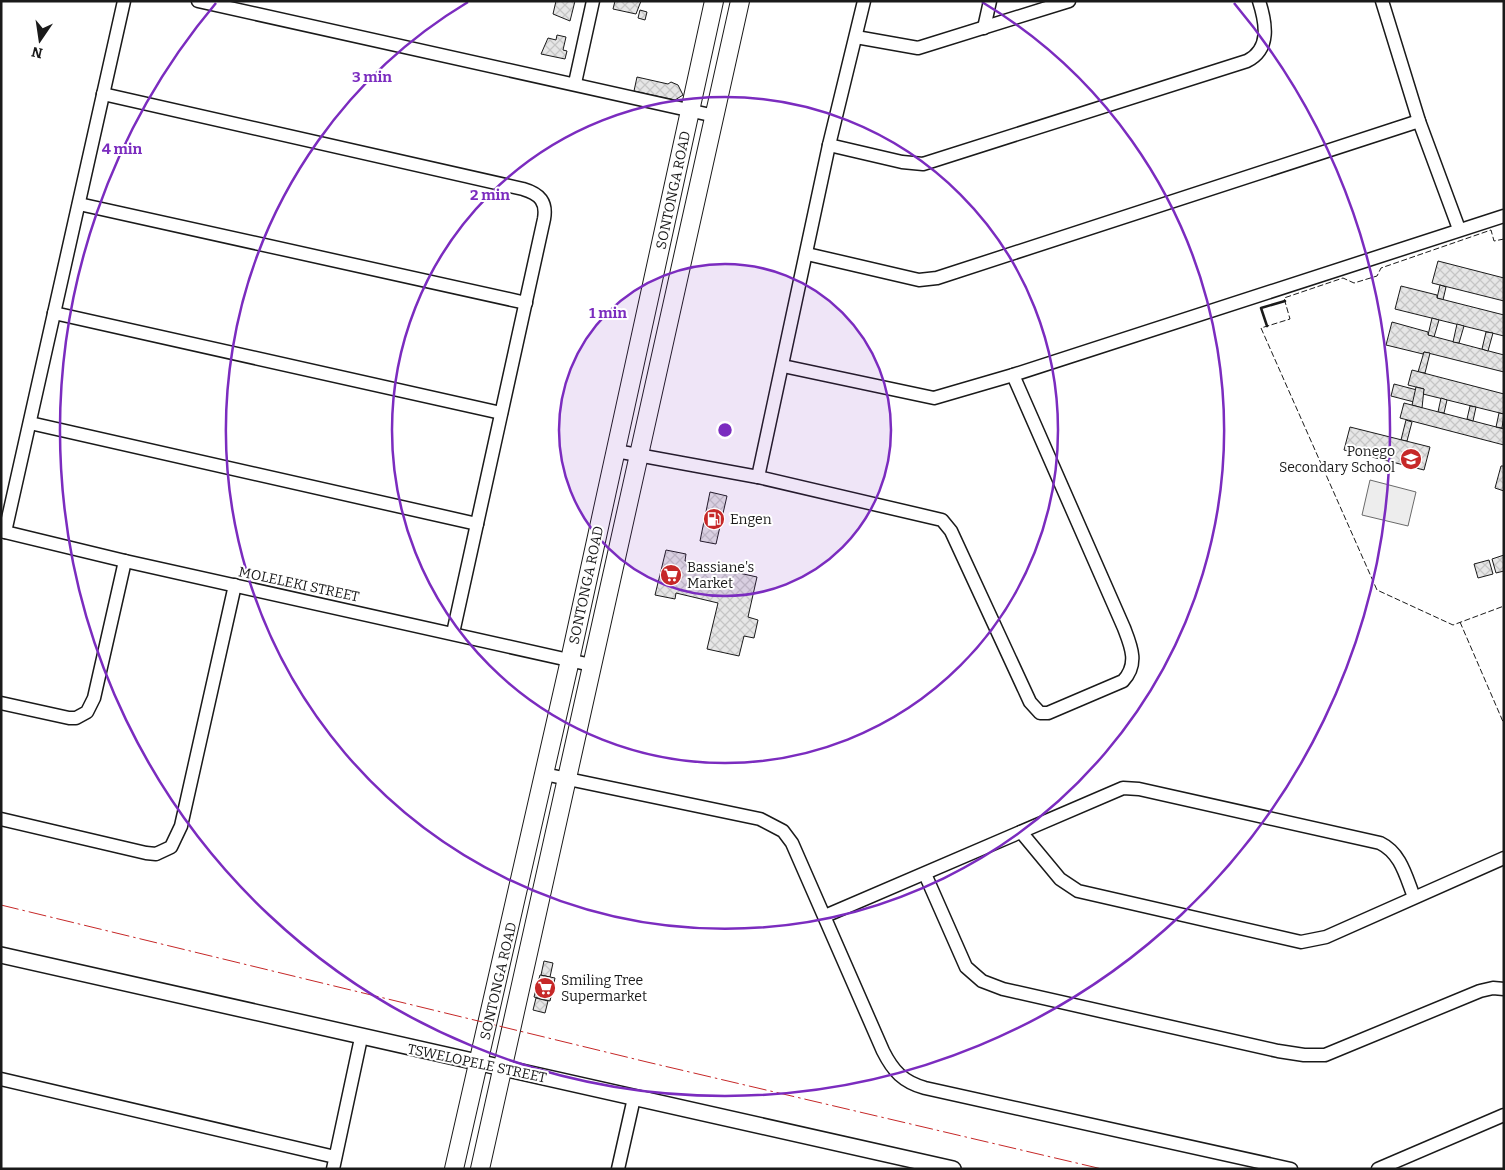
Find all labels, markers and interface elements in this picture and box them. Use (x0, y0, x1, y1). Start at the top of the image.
north arrow (15, 15, 65, 65)
text: N (30, 43, 44, 62)
text: 3 min (352, 68, 392, 86)
street label: SONTONGA ROAD (653, 129, 694, 251)
text: 4 min (102, 140, 143, 158)
text: 2 min (470, 186, 510, 204)
text: 1 min (589, 304, 627, 322)
centre of rings (716, 421, 734, 439)
place label: Ponego Secondary School (1279, 443, 1395, 476)
school or university icon: Ponego Secondary School (1399, 447, 1423, 471)
fuel station icon: Engen (702, 507, 726, 531)
place label: Engen (730, 511, 772, 528)
street label: SONTONGA ROAD (566, 524, 607, 646)
place label: Bassiane's Market (687, 559, 754, 592)
street label: MOLELEKI STREET (237, 563, 361, 606)
supermarket icon: Bassiane's Market (659, 563, 683, 587)
street label: SONTONGA ROAD (477, 921, 520, 1042)
place label: Smiling Tree Supermarket (561, 972, 647, 1005)
supermarket icon: Smiling Tree Supermarket (533, 976, 557, 1000)
street label: TSWELOPELE STREET (406, 1040, 548, 1087)

